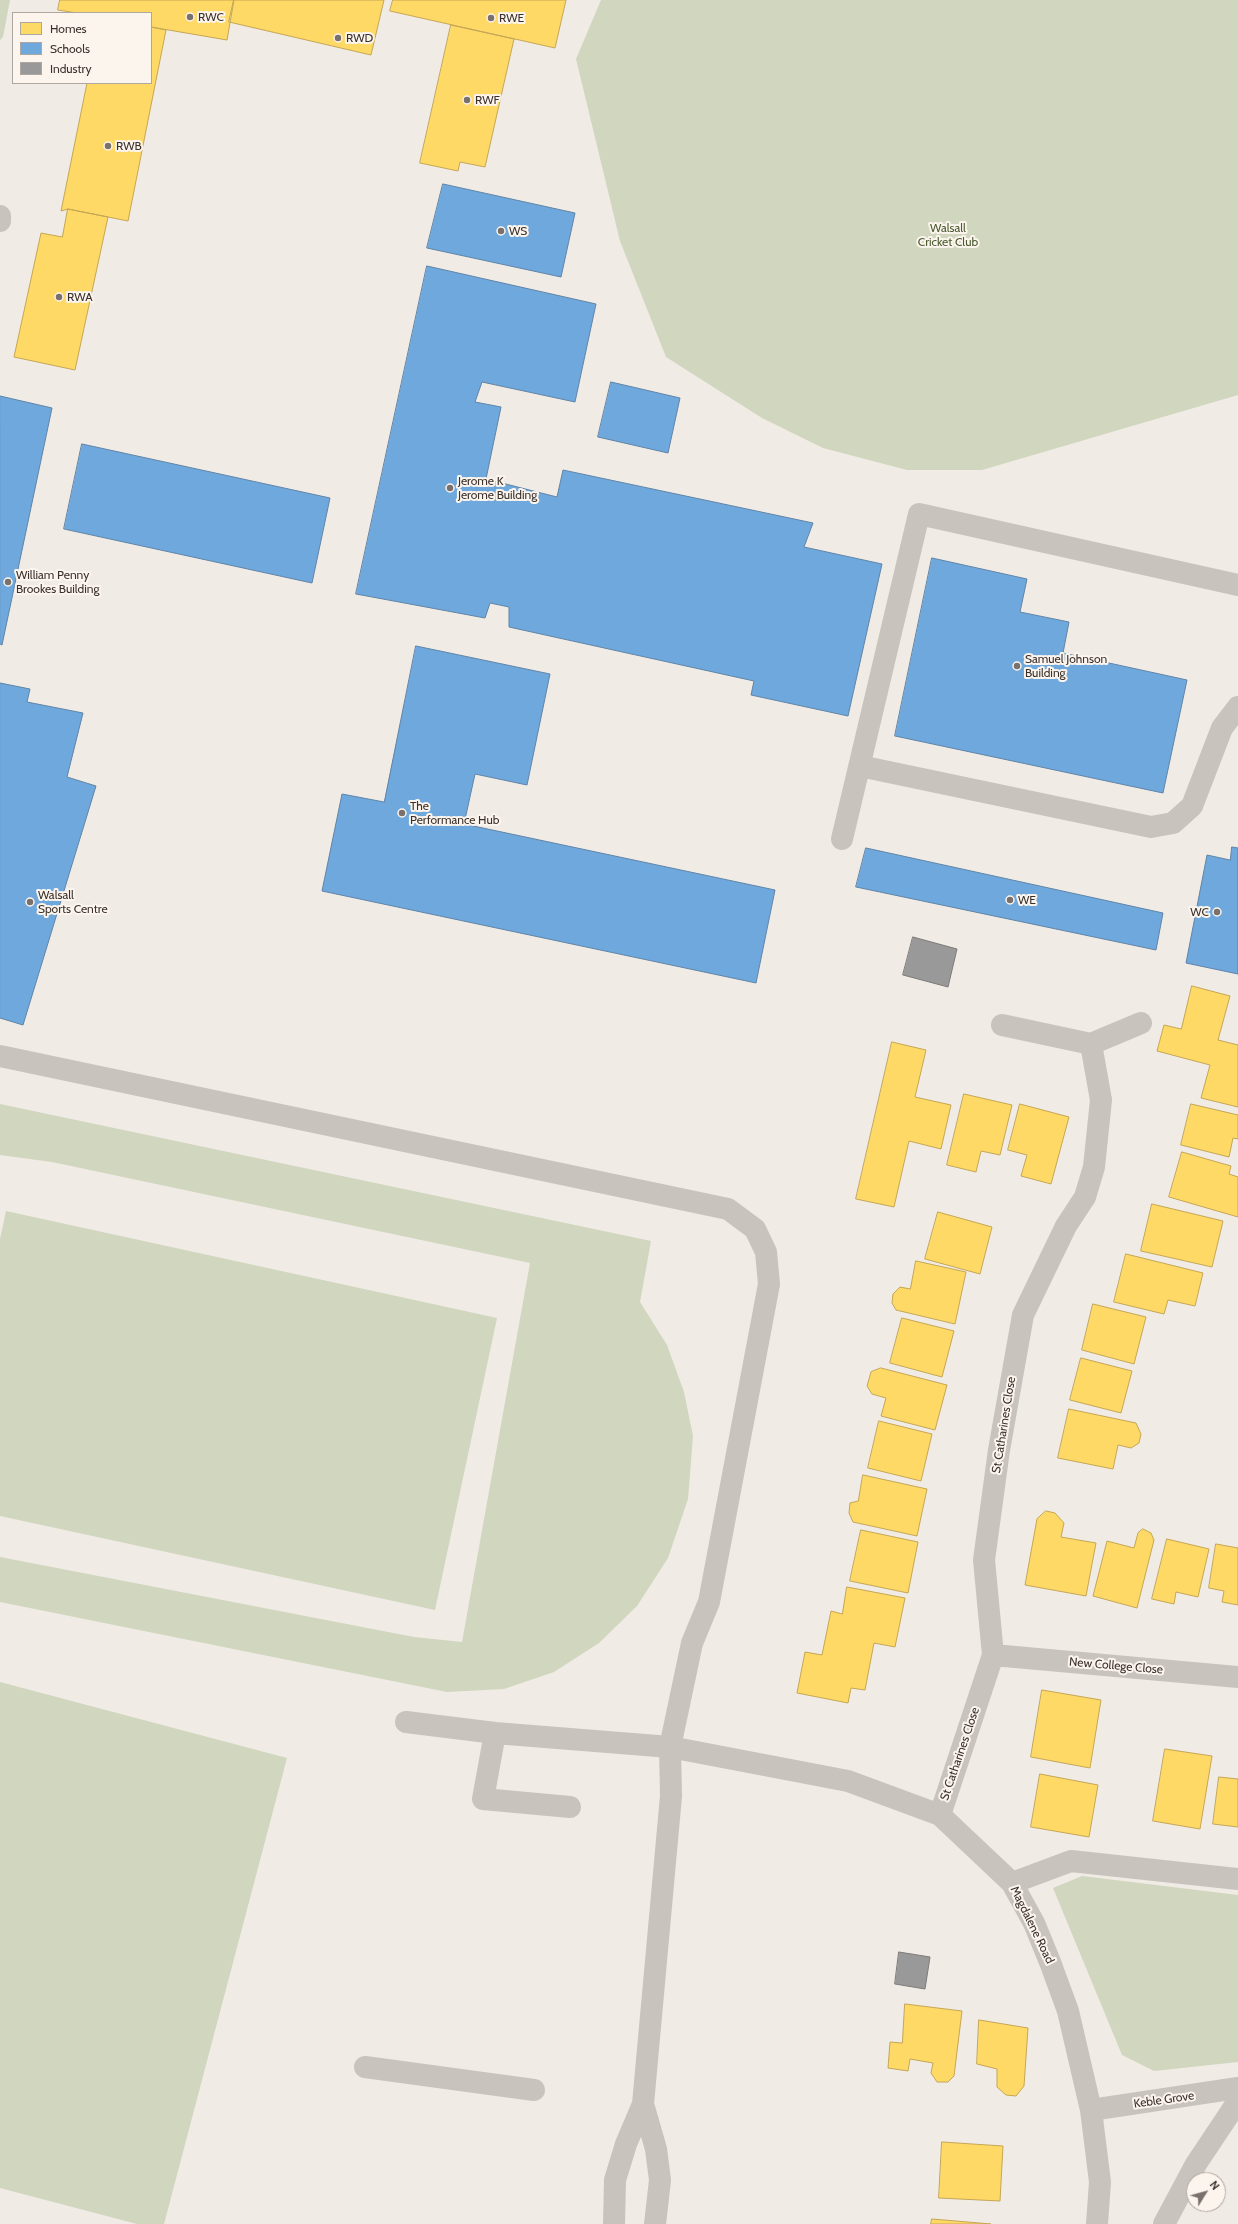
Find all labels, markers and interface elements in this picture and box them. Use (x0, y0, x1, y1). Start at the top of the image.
place label: RWC (198, 10, 224, 24)
place label: RWE (499, 11, 524, 25)
legend (12, 12, 152, 84)
marker: RWC (185, 12, 195, 22)
marker: RWE (486, 13, 496, 23)
text: Homes (50, 21, 87, 36)
place label: RWD (346, 31, 373, 45)
marker: RWD (333, 33, 343, 43)
text: Schools (50, 41, 90, 56)
text: Industry (50, 61, 91, 76)
place label: RWF (475, 93, 500, 107)
marker: RWF (462, 95, 472, 105)
place label: RWB (116, 139, 142, 153)
marker: RWB (103, 141, 113, 151)
park label: Walsall Cricket Club (918, 221, 978, 249)
place label: WS (509, 224, 527, 238)
marker: WS (496, 226, 506, 236)
place label: RWA (67, 290, 93, 304)
marker: RWA (54, 292, 64, 302)
place label: Jerome K Jerome Building (458, 474, 537, 502)
marker: Jerome K Jerome Building (445, 483, 455, 493)
place label: William Penny Brookes Building (16, 568, 99, 596)
marker: William Penny Brookes Building (3, 577, 13, 587)
place label: Samuel Johnson Building (1025, 652, 1107, 680)
marker: Samuel Johnson Building (1012, 661, 1022, 671)
place label: The Performance Hub (410, 799, 499, 827)
marker: The Performance Hub (397, 808, 407, 818)
place label: Walsall Sports Centre (38, 888, 108, 916)
place label: WE (1018, 893, 1036, 907)
marker: WE (1005, 895, 1015, 905)
marker: Walsall Sports Centre (25, 897, 35, 907)
place label: WC (1190, 905, 1209, 919)
marker: WC (1212, 907, 1222, 917)
street label: St Catharines Close (989, 1376, 1019, 1474)
street label: New College Close (1069, 1655, 1163, 1677)
street label: St Catharines Close (937, 1705, 983, 1803)
street label: Magdalene Road (1007, 1884, 1057, 1966)
street label: Keble Grove (1133, 2089, 1195, 2111)
north arrow (1186, 2172, 1226, 2212)
text: N (1207, 2178, 1223, 2193)

